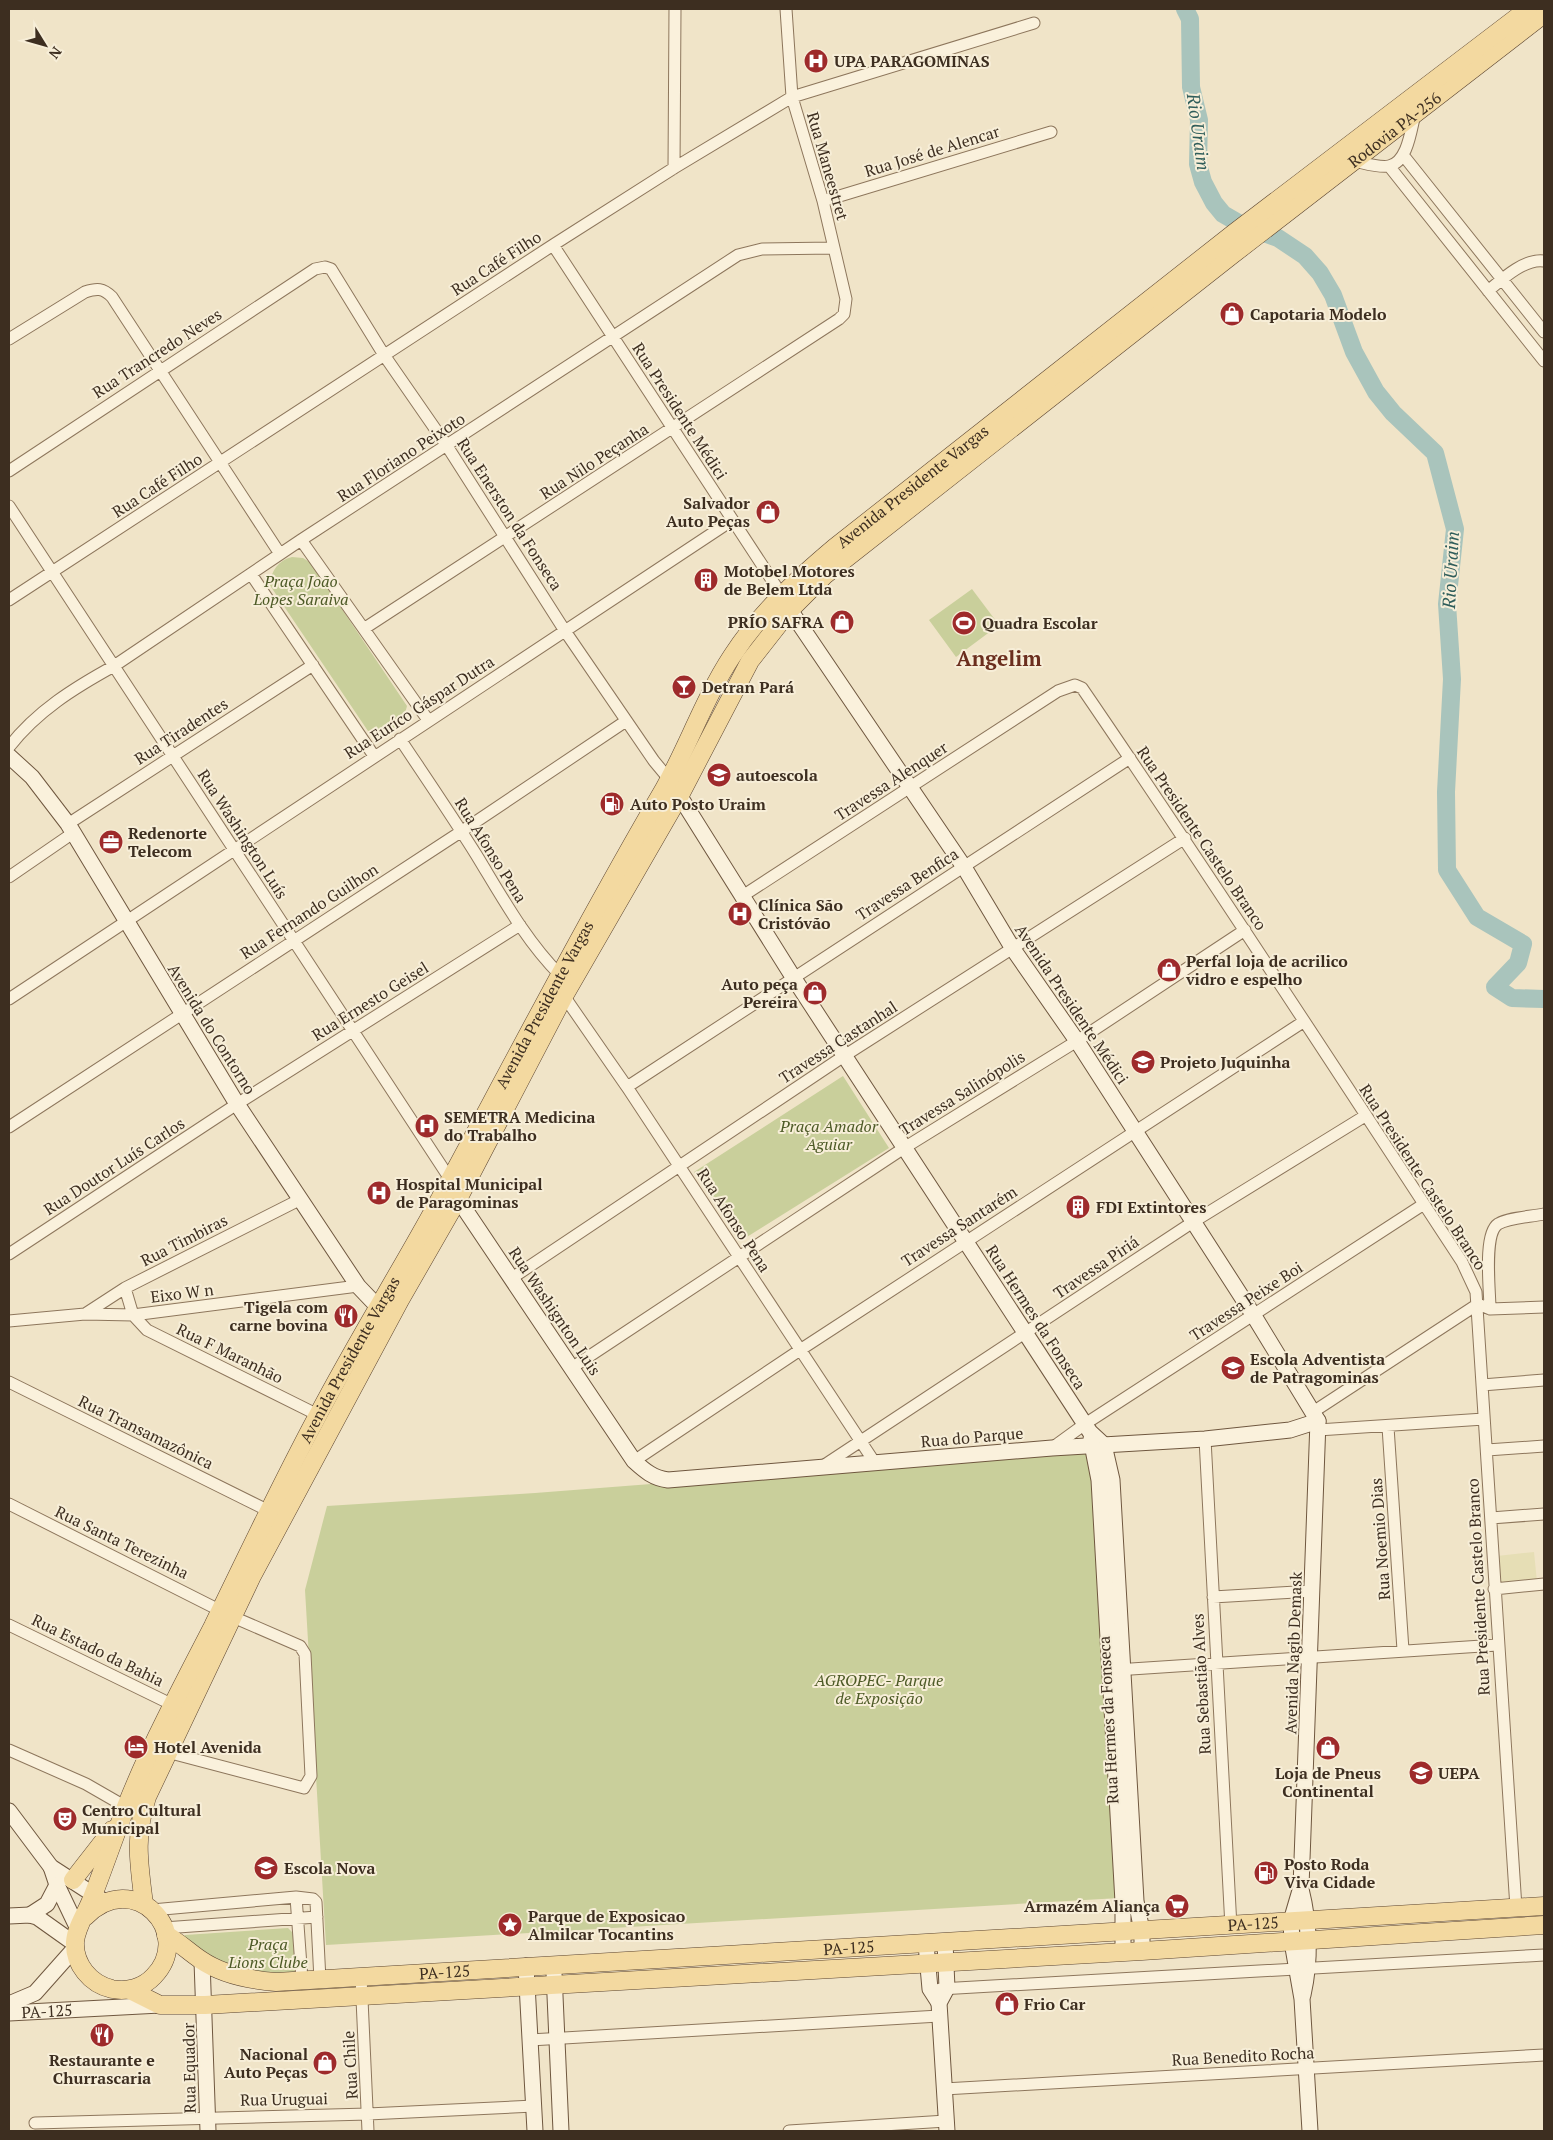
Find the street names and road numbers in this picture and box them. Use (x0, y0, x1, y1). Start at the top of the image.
street label: Rodovia PA-256 (1343, 86, 1446, 173)
street label: Rua Maneestret (802, 109, 854, 223)
street label: Rua José de Alencar (862, 120, 1003, 182)
street label: Rua Café Filho (447, 226, 545, 300)
street label: Rua Trancredo Neves (88, 303, 226, 403)
street label: Rua Presidente Médici (627, 338, 733, 484)
street label: Rua Floriano Peixoto (333, 407, 469, 507)
street label: Rua Nilo Peçanha (536, 418, 652, 504)
street label: Avenida Presidente Vargas (832, 419, 993, 553)
street label: Rua Enerston da Fonseca (452, 433, 568, 595)
street label: Rua Café Filho (108, 448, 206, 522)
street label: Rua Euríco Gáspar Dutra (340, 650, 498, 764)
street label: Rua Tiradentes (130, 692, 232, 770)
street label: Travessa Alenquer (830, 736, 952, 826)
street label: Rua Presidente Castelo Branco (1132, 742, 1272, 934)
street label: Rua Washington Luís (193, 765, 293, 903)
street label: Rua Afonso Pena (450, 793, 532, 907)
street label: Travessa Benfica (852, 843, 962, 925)
street label: Rua Fernando Guilhon (236, 858, 383, 964)
street label: Avenida Presidente Vargas (490, 917, 599, 1092)
street label: Avenida Presidente Médici (1010, 920, 1134, 1088)
street label: Rua Ernesto Geisel (308, 956, 433, 1046)
street label: Avenida do Contorno (163, 960, 261, 1099)
street label: Travessa Castanhal (775, 996, 901, 1088)
street label: Travessa Salinópolis (895, 1045, 1029, 1141)
street label: Rua Presidente Castelo Branco (1355, 1080, 1492, 1274)
street label: Rua Doutor Luís Carlos (39, 1112, 189, 1220)
street label: Rua Afonso Pena (692, 1164, 776, 1276)
street label: Travessa Santarém (897, 1180, 1021, 1272)
street label: Rua Timbiras (137, 1209, 231, 1271)
street label: Travessa Piriá (1049, 1230, 1143, 1304)
street label: Rua Hermes da Fonseca (981, 1240, 1091, 1394)
street label: Rua Washignton Luis (504, 1243, 606, 1379)
street label: Travessa Peixe Boi (1185, 1256, 1307, 1346)
street label: Avenida Presidente Vargas (294, 1272, 405, 1447)
street label: Eixo W n (149, 1278, 215, 1308)
street label: Rua F Maranhão (173, 1318, 287, 1388)
street label: Rua Transamazônica (75, 1390, 217, 1474)
street label: Rua do Parque (920, 1422, 1024, 1452)
street label: Rua Noemio Dias (1365, 1477, 1395, 1601)
street label: Rua Presidente Castelo Branco (1461, 1478, 1495, 1696)
street label: Rua Santa Terezinha (52, 1500, 192, 1584)
street label: Avenida Nagib Demask (1279, 1570, 1307, 1735)
street label: Rua Estado da Bahia (28, 1608, 168, 1692)
street label: Rua Sebastião Alves (1186, 1613, 1216, 1755)
street label: Rua Hermes da Fonseca (1093, 1635, 1123, 1805)
street label: PA-125 (1227, 1911, 1279, 1936)
street label: PA-125 (823, 1935, 875, 1960)
street label: PA-125 (418, 1959, 471, 1984)
street label: PA-125 (21, 1999, 73, 2023)
street label: Rua Equador (177, 2022, 201, 2113)
street label: Rua Chile (337, 2030, 363, 2100)
street label: Rua Benedito Rocha (1171, 2041, 1315, 2071)
street label: Rua Uruguai (240, 2087, 328, 2111)

